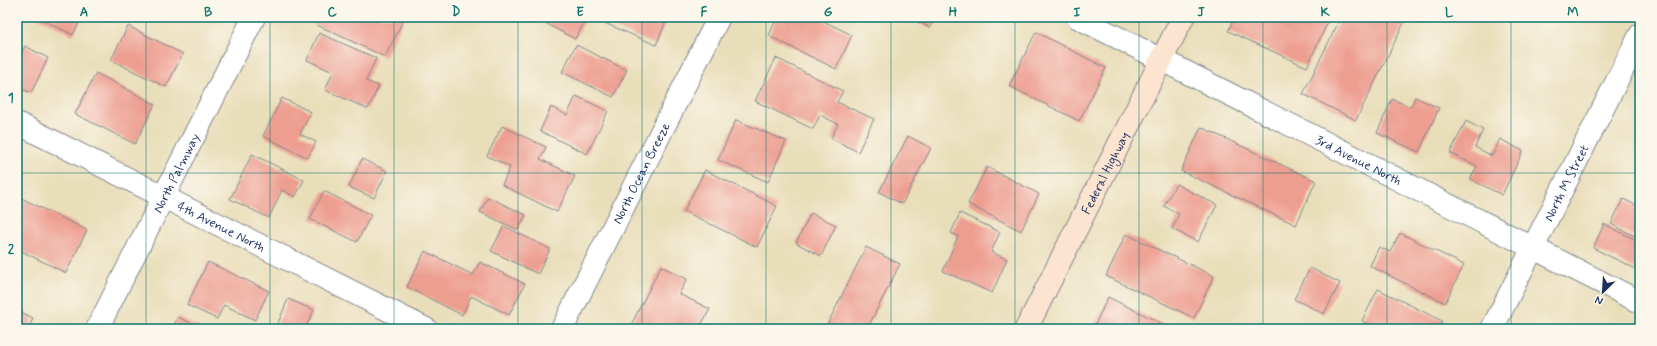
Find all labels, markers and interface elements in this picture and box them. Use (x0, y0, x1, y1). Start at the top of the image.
text: A (80, 4, 88, 21)
text: B (204, 4, 213, 21)
text: C (327, 4, 337, 21)
text: D (452, 4, 461, 21)
text: E (576, 4, 584, 21)
text: F (701, 4, 708, 21)
text: G (824, 4, 833, 21)
text: H (949, 4, 958, 21)
text: I (1074, 4, 1081, 21)
text: J (1197, 4, 1205, 21)
text: K (1320, 4, 1330, 21)
text: L (1445, 4, 1454, 21)
text: M (1567, 4, 1579, 21)
text: 1 (8, 90, 14, 107)
street label: North Ocean Breeze (609, 120, 675, 227)
street label: Federal Highway (1078, 129, 1134, 217)
street label: North Palmway (150, 130, 204, 216)
street label: 3rd Avenue North (1312, 132, 1404, 190)
street label: North M Street (1541, 142, 1594, 224)
street label: 4th Avenue North (174, 198, 268, 257)
text: 2 (8, 241, 15, 258)
north arrow (1583, 272, 1623, 312)
text: N (1593, 292, 1605, 308)

